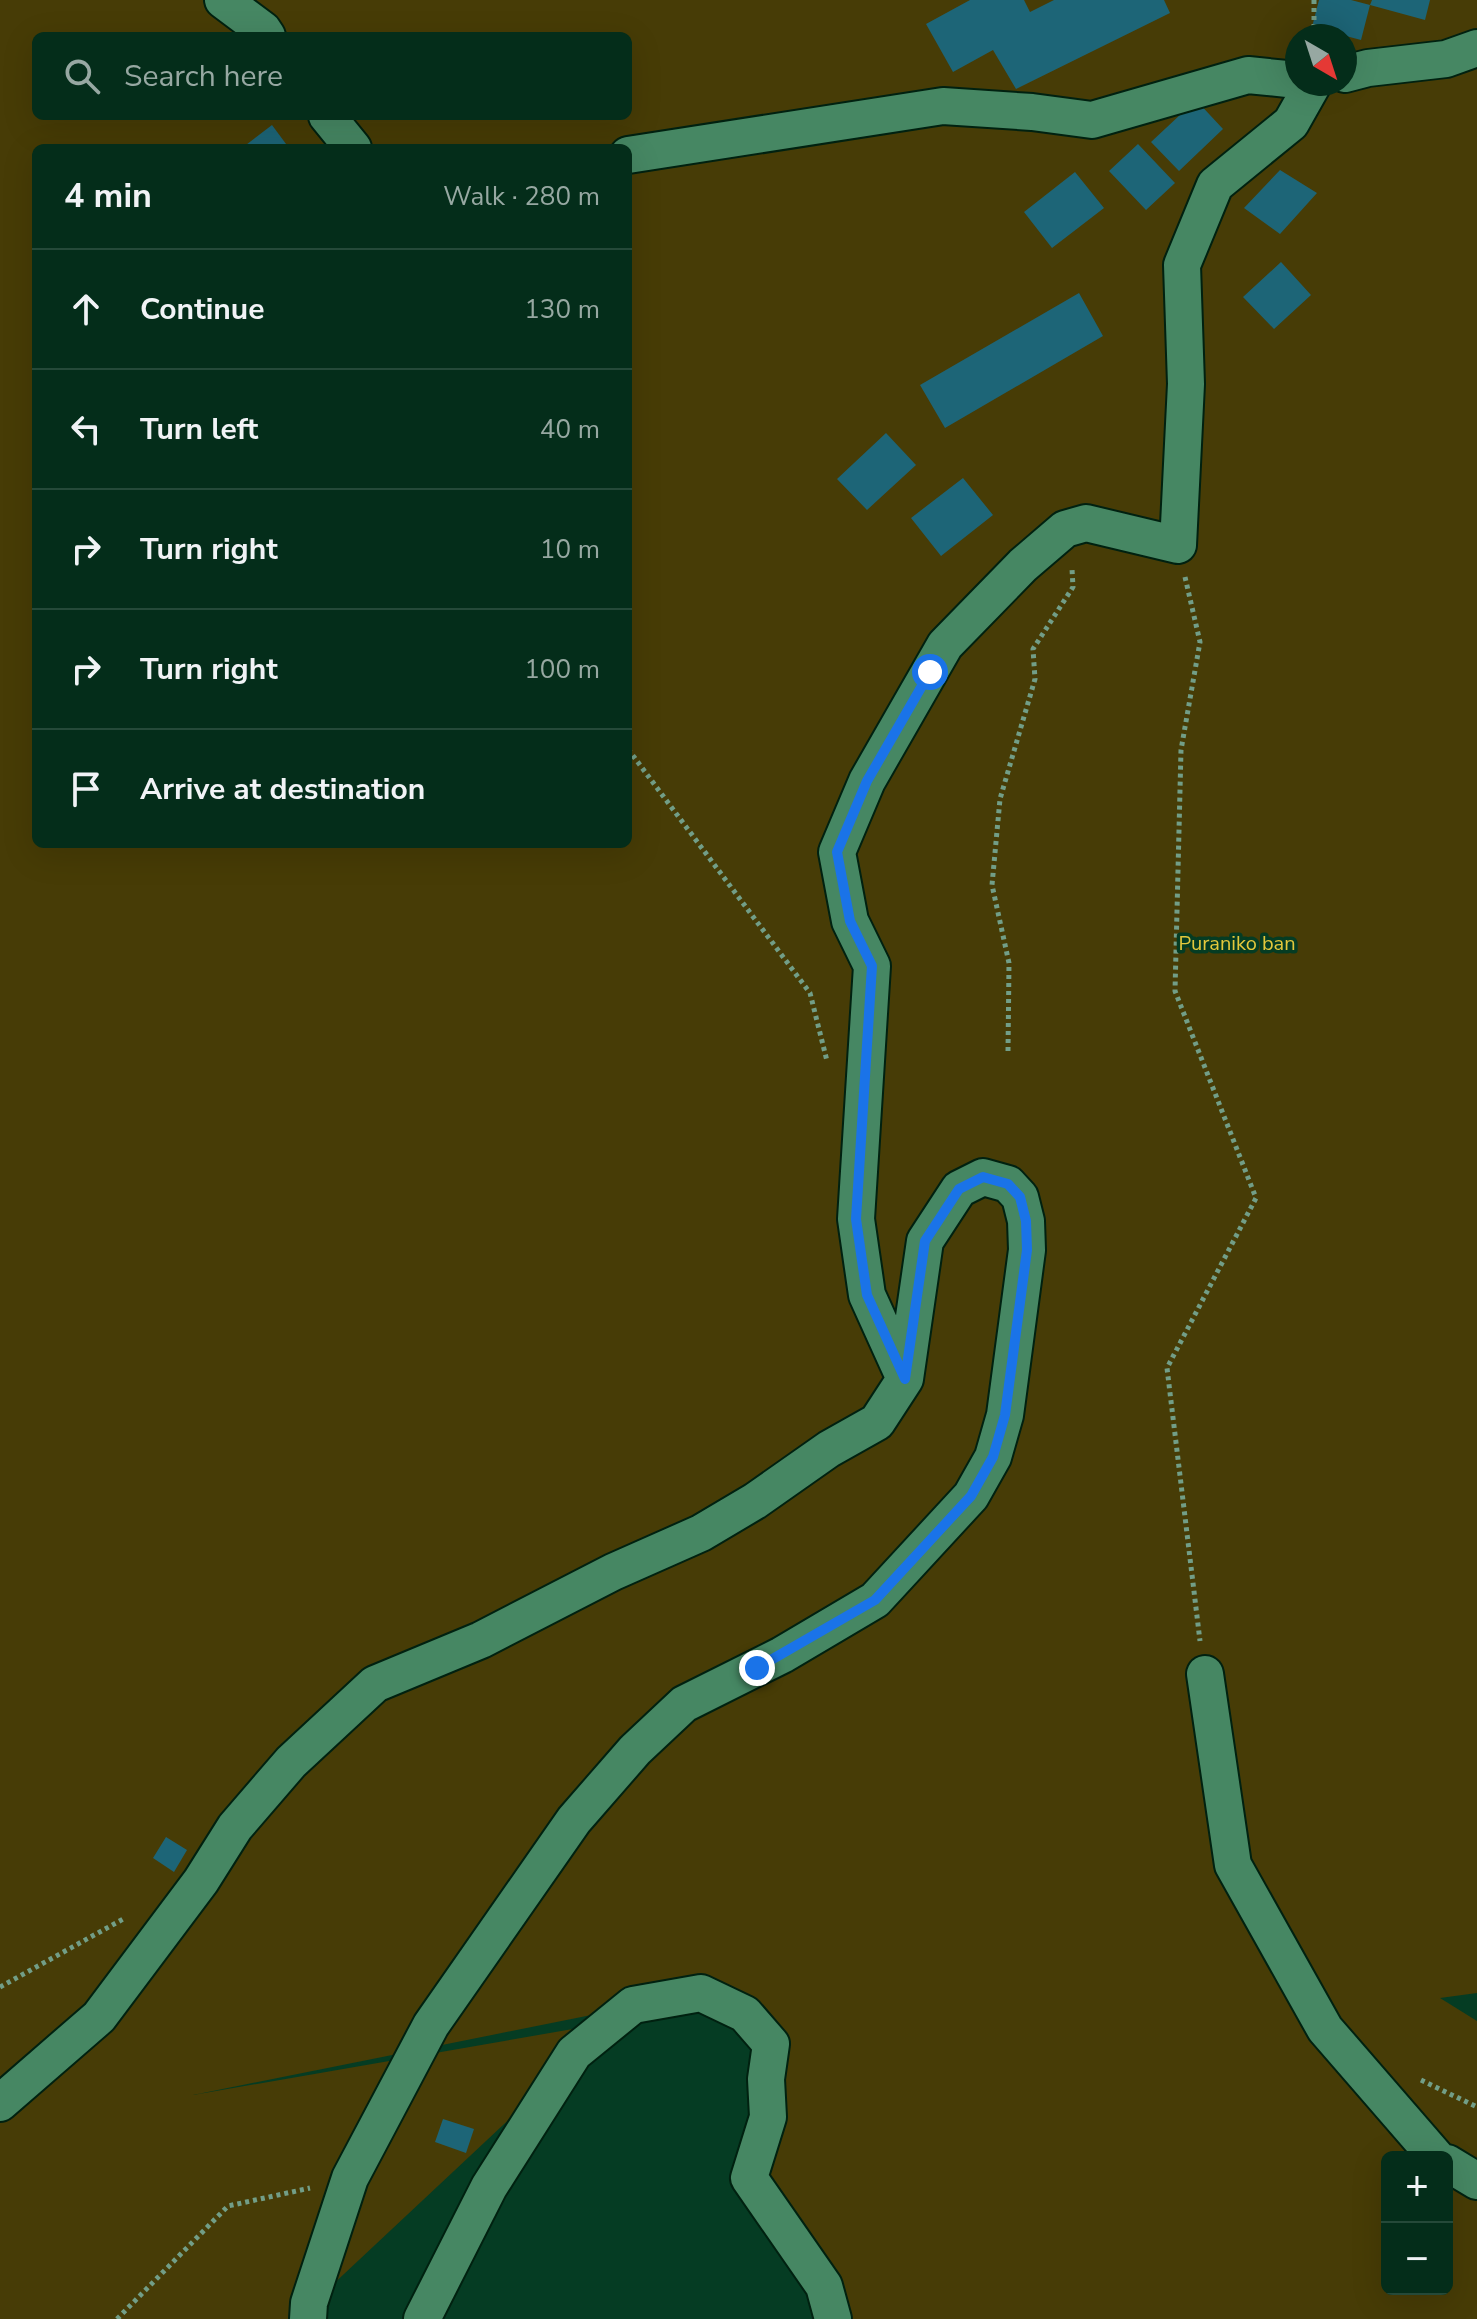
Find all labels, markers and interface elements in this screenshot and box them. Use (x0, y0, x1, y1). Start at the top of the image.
north arrow (1285, 24, 1357, 96)
search box (32, 32, 632, 120)
icon: search (60, 54, 104, 98)
text: Search here (124, 56, 283, 97)
text: 4 min (64, 173, 152, 219)
text: Walk · 280 m (443, 179, 600, 214)
icon: ahead (64, 287, 108, 331)
text: Continue (140, 289, 265, 330)
text: 130 m (524, 292, 600, 327)
icon: left (64, 407, 108, 451)
text: Turn left (140, 409, 258, 450)
text: 40 m (540, 412, 600, 447)
icon: right (64, 527, 108, 571)
text: Turn right (140, 529, 278, 570)
text: 10 m (540, 532, 600, 567)
icon: right (64, 647, 108, 691)
text: Turn right (140, 649, 278, 690)
text: 100 m (524, 652, 600, 687)
route start (912, 654, 948, 690)
icon: arrive (64, 767, 108, 811)
text: Arrive at destination (140, 769, 425, 810)
park label: Puraniko ban (1178, 930, 1296, 957)
route end (739, 1650, 775, 1686)
map controls (1381, 2151, 1453, 2295)
button: + (1381, 2151, 1453, 2223)
button: − (1381, 2223, 1453, 2295)

